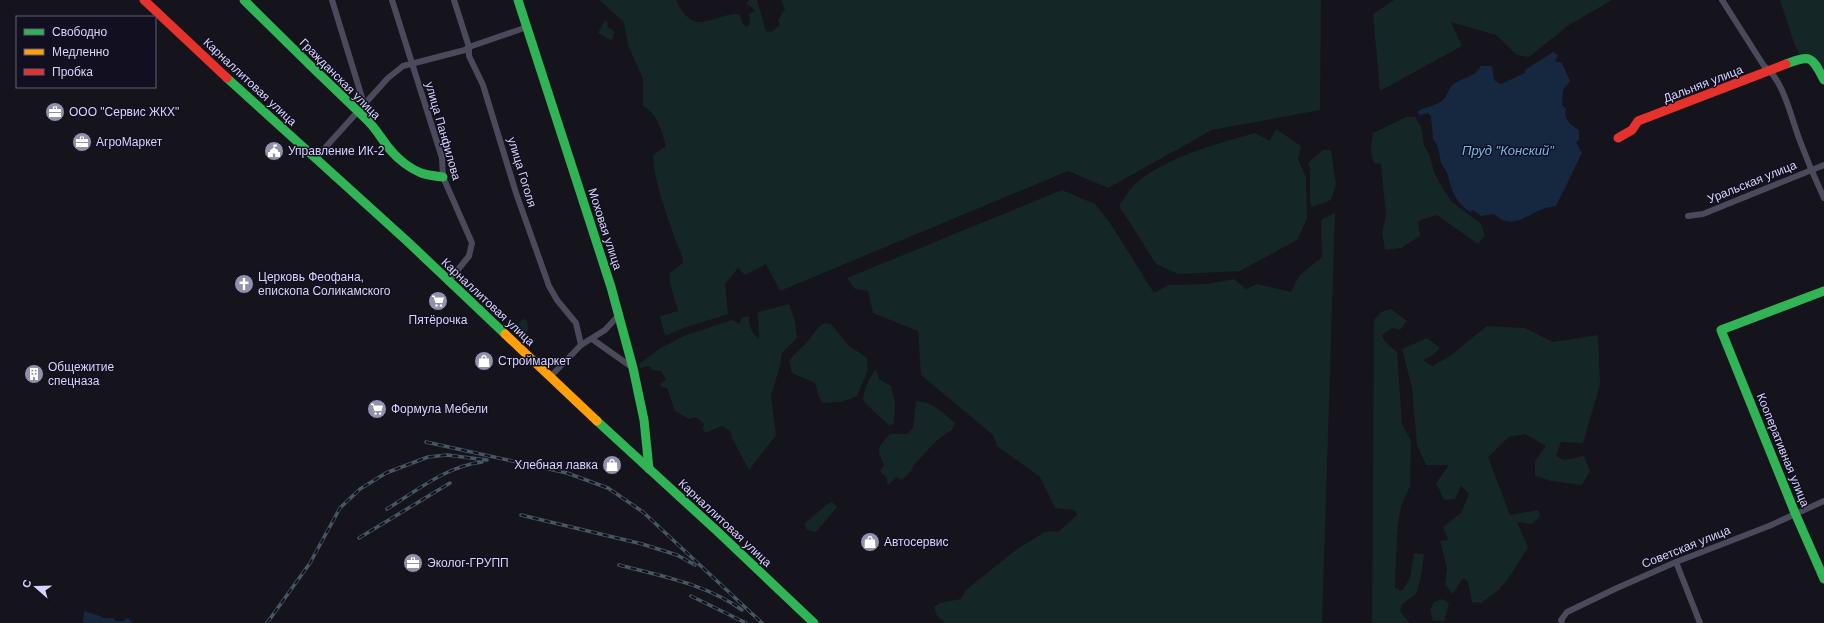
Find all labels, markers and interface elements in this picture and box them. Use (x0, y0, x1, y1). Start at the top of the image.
legend (16, 16, 156, 88)
text: Свободно (52, 25, 107, 39)
street label: Карналлитовая улица (201, 35, 300, 129)
street label: Гражданская улица (297, 36, 384, 123)
text: Медленно (52, 45, 109, 59)
street label: Дальняя улица (1661, 62, 1745, 106)
text: Пробка (52, 65, 93, 79)
street label: улица Панфилова (422, 80, 464, 182)
office icon: ООО "Сервис ЖКХ" (44, 101, 66, 123)
place label: ООО "Сервис ЖКХ" (69, 105, 179, 119)
office icon: АгроМаркет (71, 131, 93, 153)
place label: АгроМаркет (96, 135, 163, 149)
street label: улица Гоголя (505, 135, 539, 209)
public building icon: Управление ИК-2 (263, 140, 285, 162)
water label: Пруд "Конский" (1462, 143, 1555, 158)
place label: Управление ИК-2 (288, 144, 385, 158)
street label: Уральская улица (1705, 158, 1799, 206)
street label: Моховая улица (585, 186, 625, 272)
street label: Карналлитовая улица (439, 255, 538, 349)
place label: Церковь Феофана, епископа Соликамского (258, 270, 391, 298)
church icon: Церковь Феофана, епископа Соликамского (233, 273, 255, 295)
supermarket icon: Пятёрочка (427, 290, 449, 312)
place label: Пятёрочка (409, 313, 468, 327)
shop icon: Строймаркет (473, 350, 495, 372)
place label: Строймаркет (498, 354, 571, 368)
place label: Общежитие спецназа (48, 360, 114, 388)
building icon: Общежитие спецназа (23, 363, 45, 385)
street label: Кооперативная улица (1754, 391, 1812, 509)
supermarket icon: Формула Мебели (366, 398, 388, 420)
place label: Формула Мебели (391, 402, 488, 416)
shop icon: Хлебная лавка (601, 454, 623, 476)
place label: Хлебная лавка (514, 458, 598, 472)
street label: Карналлитовая улица (676, 476, 775, 570)
street label: Советская улица (1640, 523, 1733, 571)
shop icon: Автосервис (859, 531, 881, 553)
place label: Автосервис (884, 535, 949, 549)
office icon: Эколог-ГРУПП (402, 552, 424, 574)
place label: Эколог-ГРУПП (427, 556, 509, 570)
north arrow (16, 567, 56, 607)
text: С (20, 578, 34, 589)

